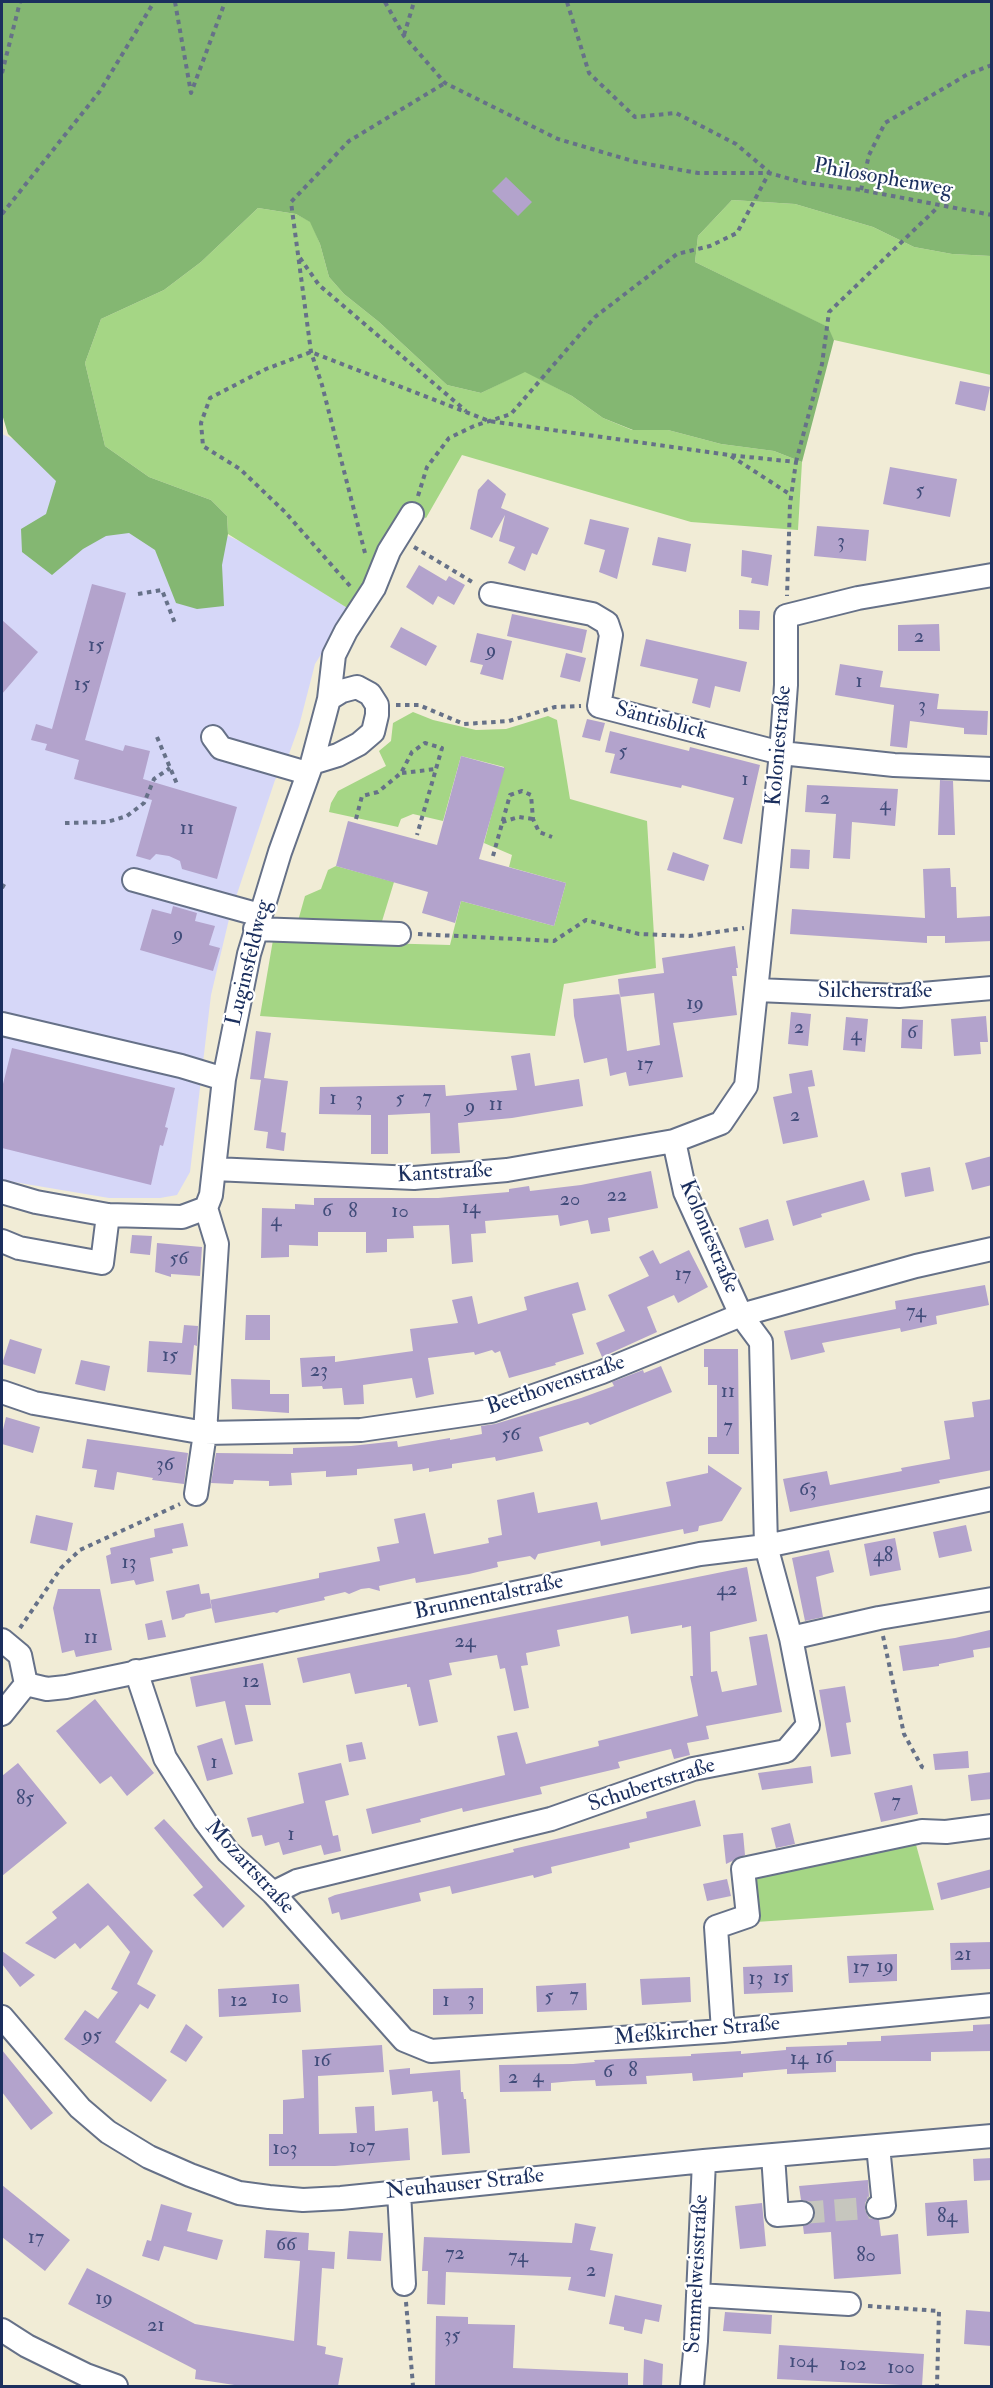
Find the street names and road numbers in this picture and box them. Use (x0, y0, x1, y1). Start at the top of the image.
street label: Philosophenweg (811, 154, 955, 204)
street label: Koloniestraße (762, 685, 798, 807)
street label: Säntisblick (612, 697, 710, 747)
street label: Luginsfeldweg (222, 897, 278, 1029)
street label: Silcherstraße (818, 979, 932, 1005)
street label: Kantstraße (397, 1158, 493, 1190)
street label: Koloniestraße (672, 1176, 744, 1298)
street label: Beethovenstraße (483, 1350, 629, 1422)
street label: Brunnentalstraße (412, 1569, 566, 1627)
street label: Schubertstraße (585, 1753, 719, 1819)
street label: Mozartstraße (199, 1815, 299, 1921)
street label: Meßkircher Straße (613, 2012, 781, 2052)
street label: Neuhauser Straße (385, 2164, 545, 2206)
street label: Semmelweisstraße (681, 2194, 715, 2354)

